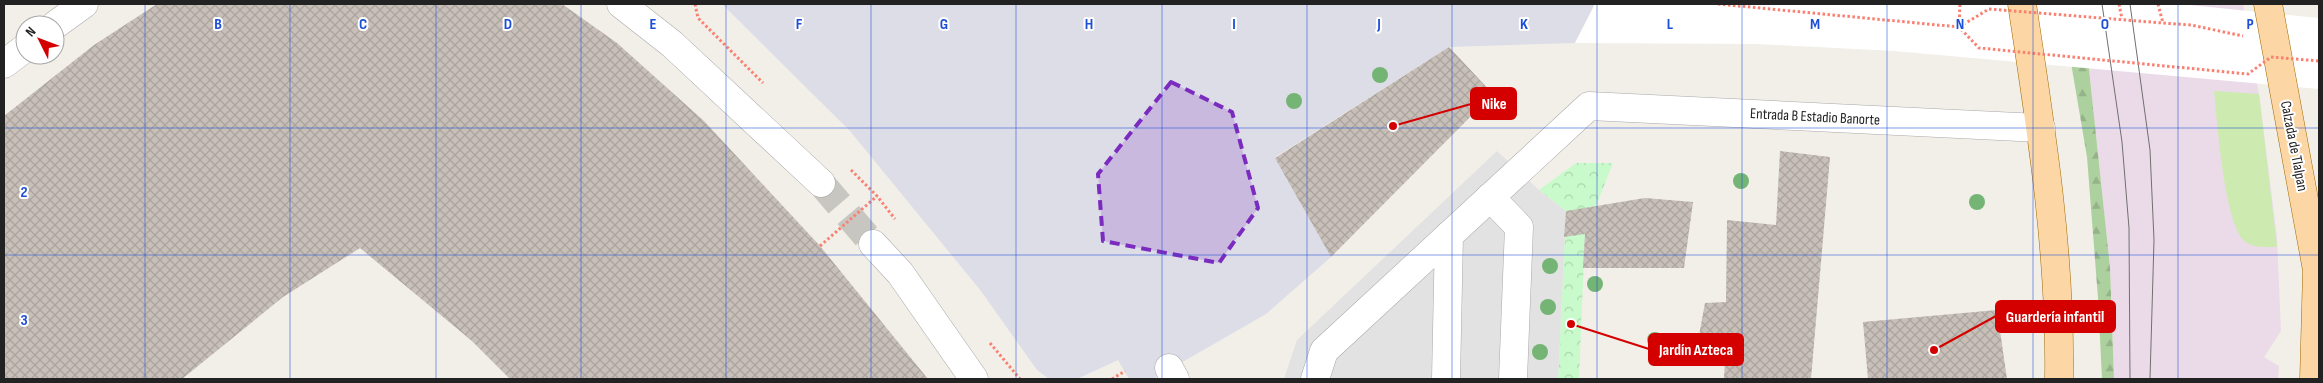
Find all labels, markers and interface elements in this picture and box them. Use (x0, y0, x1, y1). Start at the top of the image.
north arrow (15, 15, 65, 65)
text: B (214, 15, 222, 34)
text: C (359, 15, 367, 34)
text: D (504, 15, 512, 34)
text: E (650, 15, 657, 34)
text: F (796, 15, 803, 34)
text: G (940, 15, 948, 34)
text: H (1085, 15, 1093, 34)
text: I (1232, 15, 1236, 34)
text: J (1376, 15, 1381, 34)
text: K (1520, 15, 1528, 34)
text: L (1667, 15, 1674, 34)
text: M (1810, 15, 1820, 34)
text: N (1956, 15, 1964, 34)
text: O (2101, 15, 2109, 34)
text: P (2246, 15, 2254, 34)
text: N (22, 23, 40, 40)
callout: Nike (1471, 88, 1516, 119)
text: Nike (1481, 95, 1507, 114)
street label: Calzada de Tlalpan (2276, 99, 2312, 193)
street label: Entrada B Estadio Banorte (1749, 104, 1881, 130)
text: 2 (20, 183, 28, 202)
callout: Guardería infantil (1996, 301, 2115, 332)
text: Guardería infantil (2006, 308, 2104, 327)
text: 3 (20, 311, 28, 330)
callout: Jardín Azteca (1649, 334, 1743, 365)
text: Jardín Azteca (1658, 341, 1733, 360)

